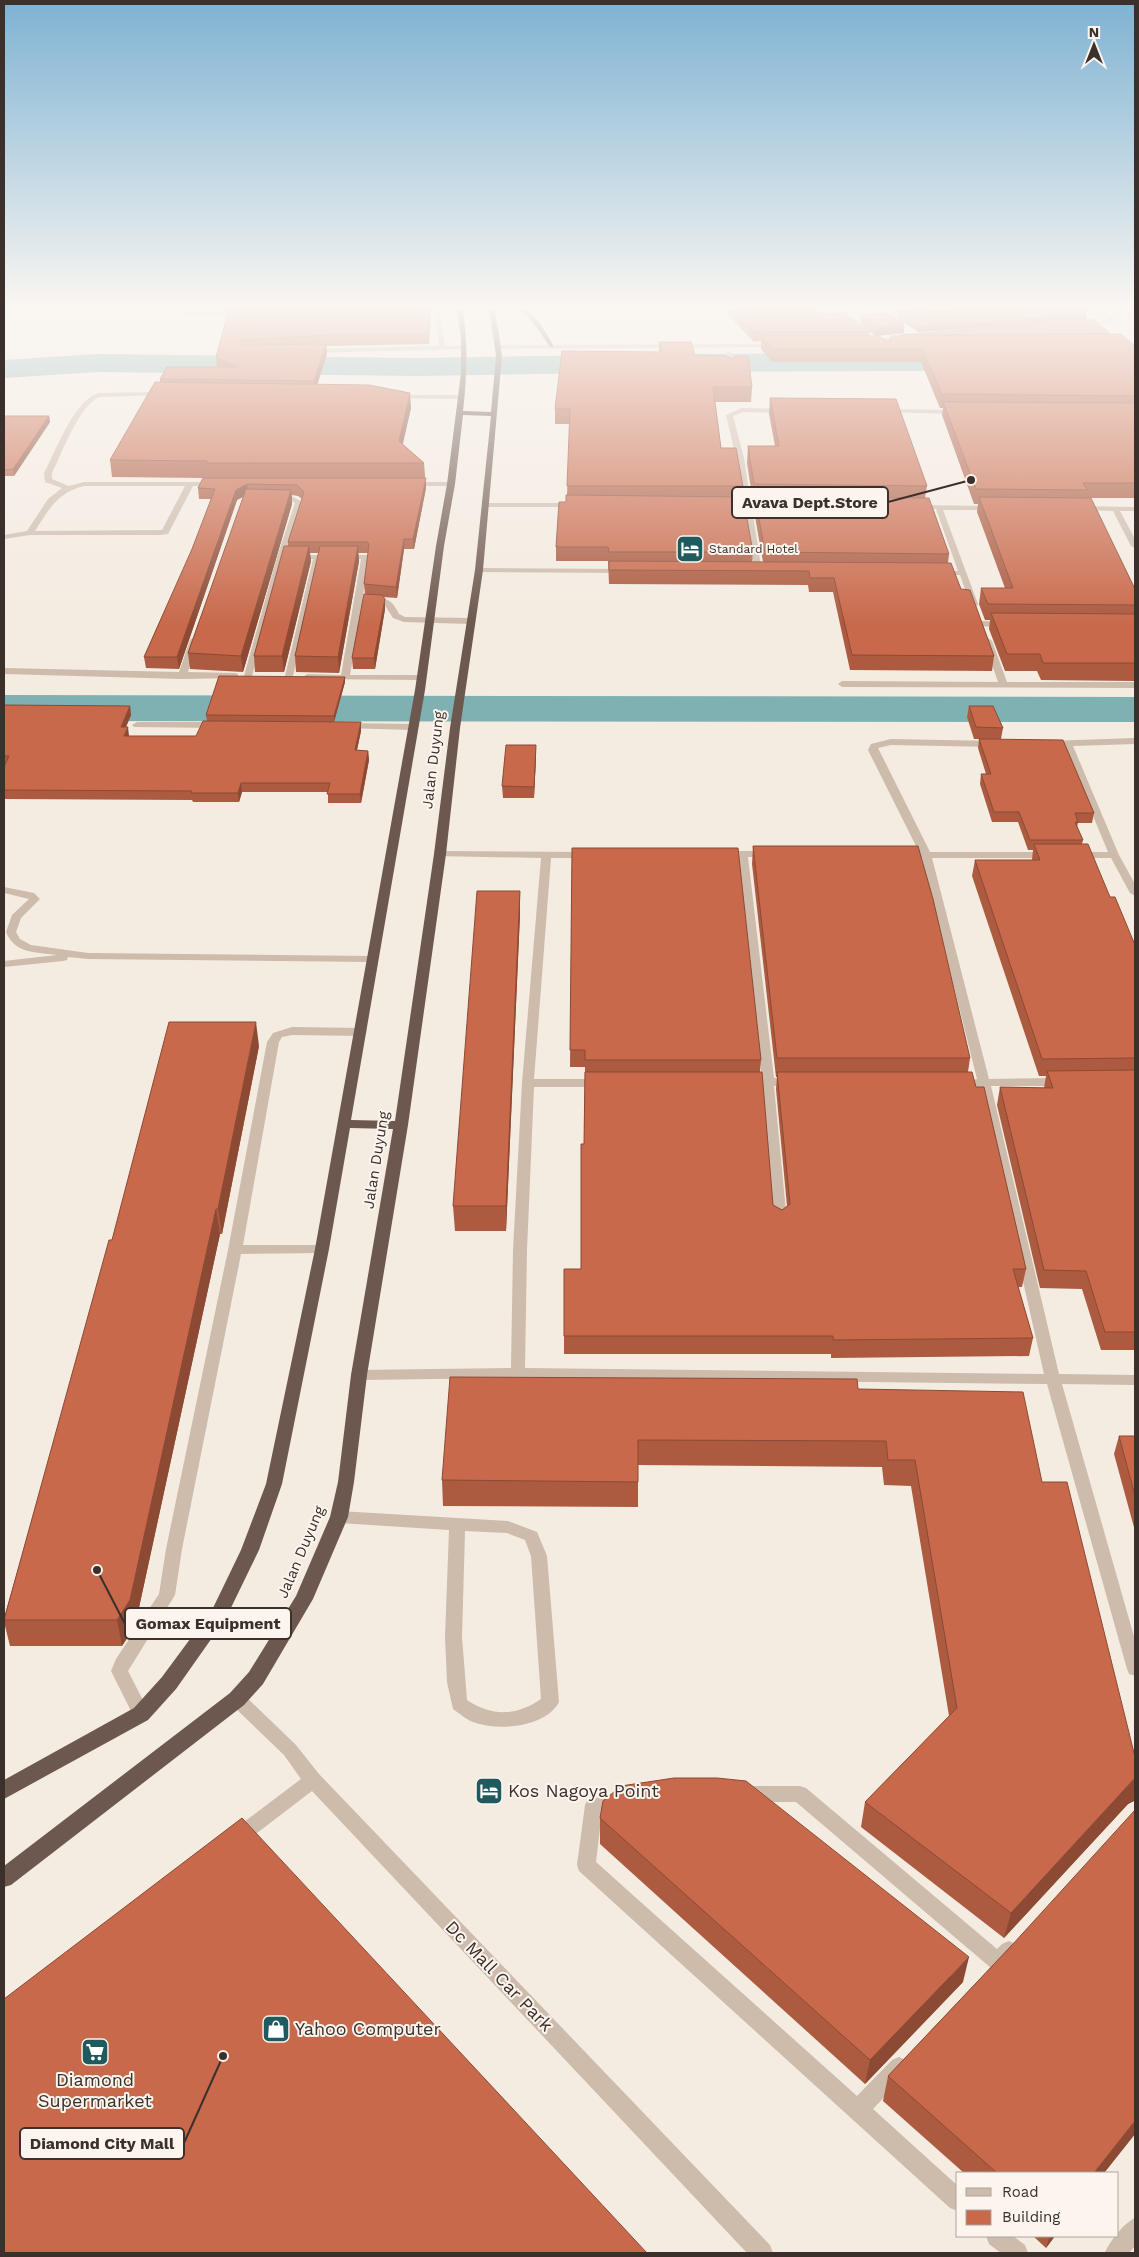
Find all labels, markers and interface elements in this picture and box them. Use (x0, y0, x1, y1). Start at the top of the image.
north arrow (1069, 20, 1119, 70)
text: N (1089, 24, 1099, 40)
callout: Avava Dept.Store (732, 487, 888, 518)
text: Avava Dept.Store (742, 493, 878, 512)
hotel icon: Standard Hotel (675, 534, 705, 564)
place label: Standard Hotel (709, 542, 798, 556)
street label: Jalan Duyung (418, 710, 448, 810)
street label: Jalan Duyung (359, 1110, 393, 1210)
street label: Jalan Duyung (273, 1503, 329, 1601)
callout: Gomax Equipment (125, 1608, 291, 1639)
text: Gomax Equipment (136, 1614, 280, 1633)
hotel icon: Kos Nagoya Point (474, 1776, 504, 1806)
place label: Kos Nagoya Point (508, 1780, 659, 1801)
street label: Dc Mall Car Park (441, 1916, 557, 2035)
shop icon: Yahoo Computer (261, 2014, 291, 2044)
place label: Yahoo Computer (295, 2018, 441, 2039)
supermarket icon: Diamond Supermarket (80, 2037, 110, 2067)
place label: Diamond Supermarket (38, 2069, 152, 2111)
callout: Diamond City Mall (20, 2128, 184, 2159)
text: Diamond City Mall (30, 2134, 175, 2153)
legend (956, 2172, 1119, 2237)
text: Road (1002, 2183, 1039, 2201)
text: Building (1002, 2208, 1060, 2226)

